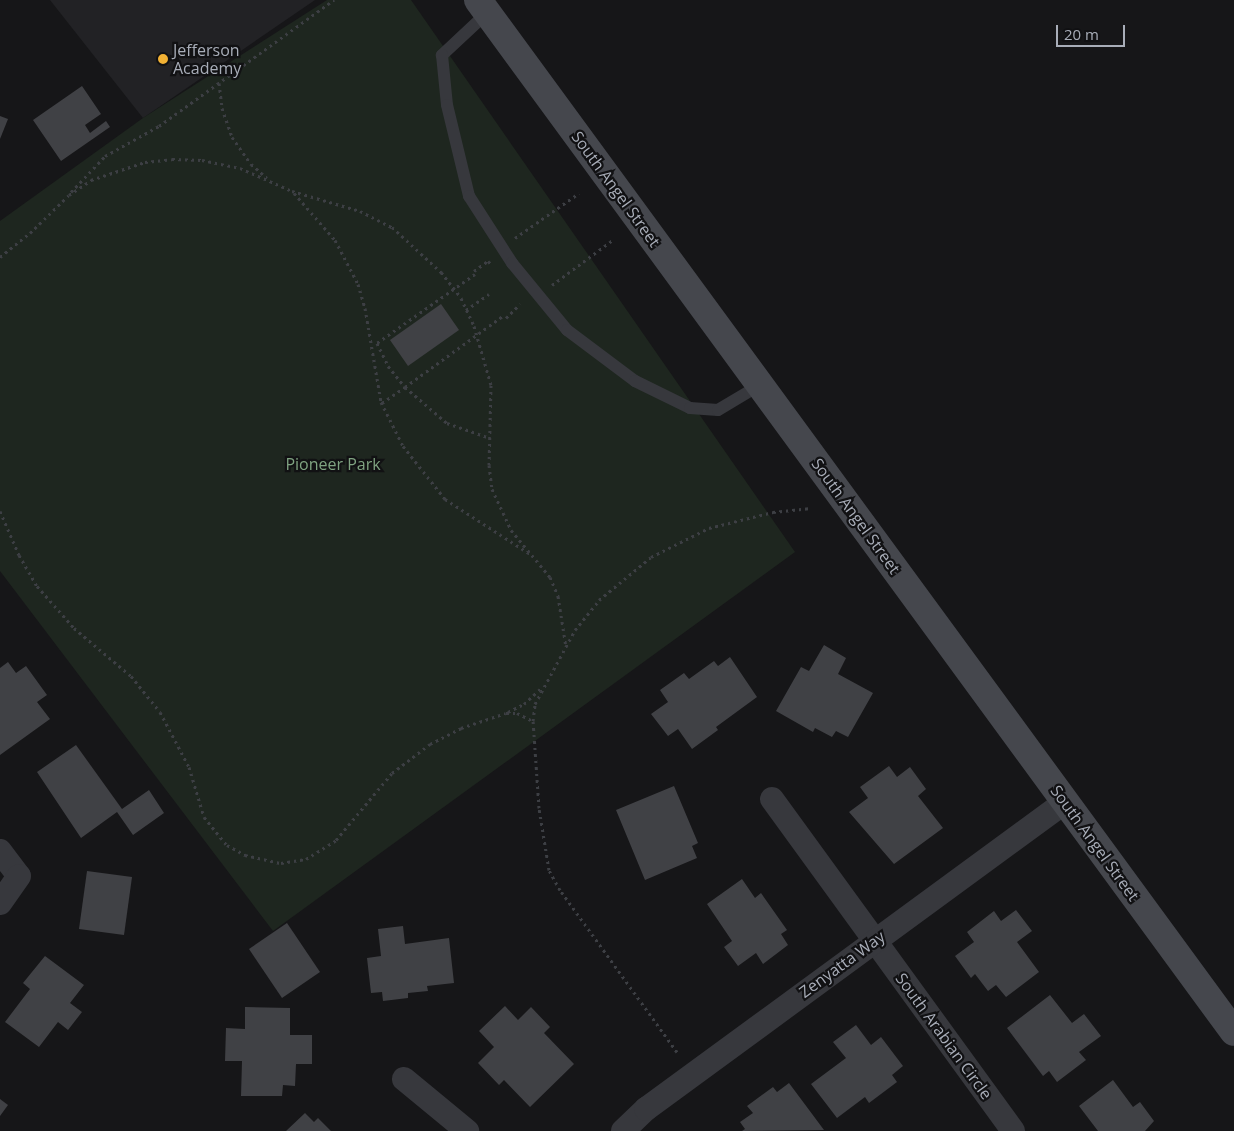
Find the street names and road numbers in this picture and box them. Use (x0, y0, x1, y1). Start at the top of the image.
street label: South Angel Street (568, 127, 664, 251)
street label: South Angel Street (808, 454, 904, 578)
street label: South Angel Street (1047, 781, 1143, 905)
street label: Zenyatta Way (796, 927, 888, 1001)
street label: South Arabian Circle (892, 969, 996, 1103)

